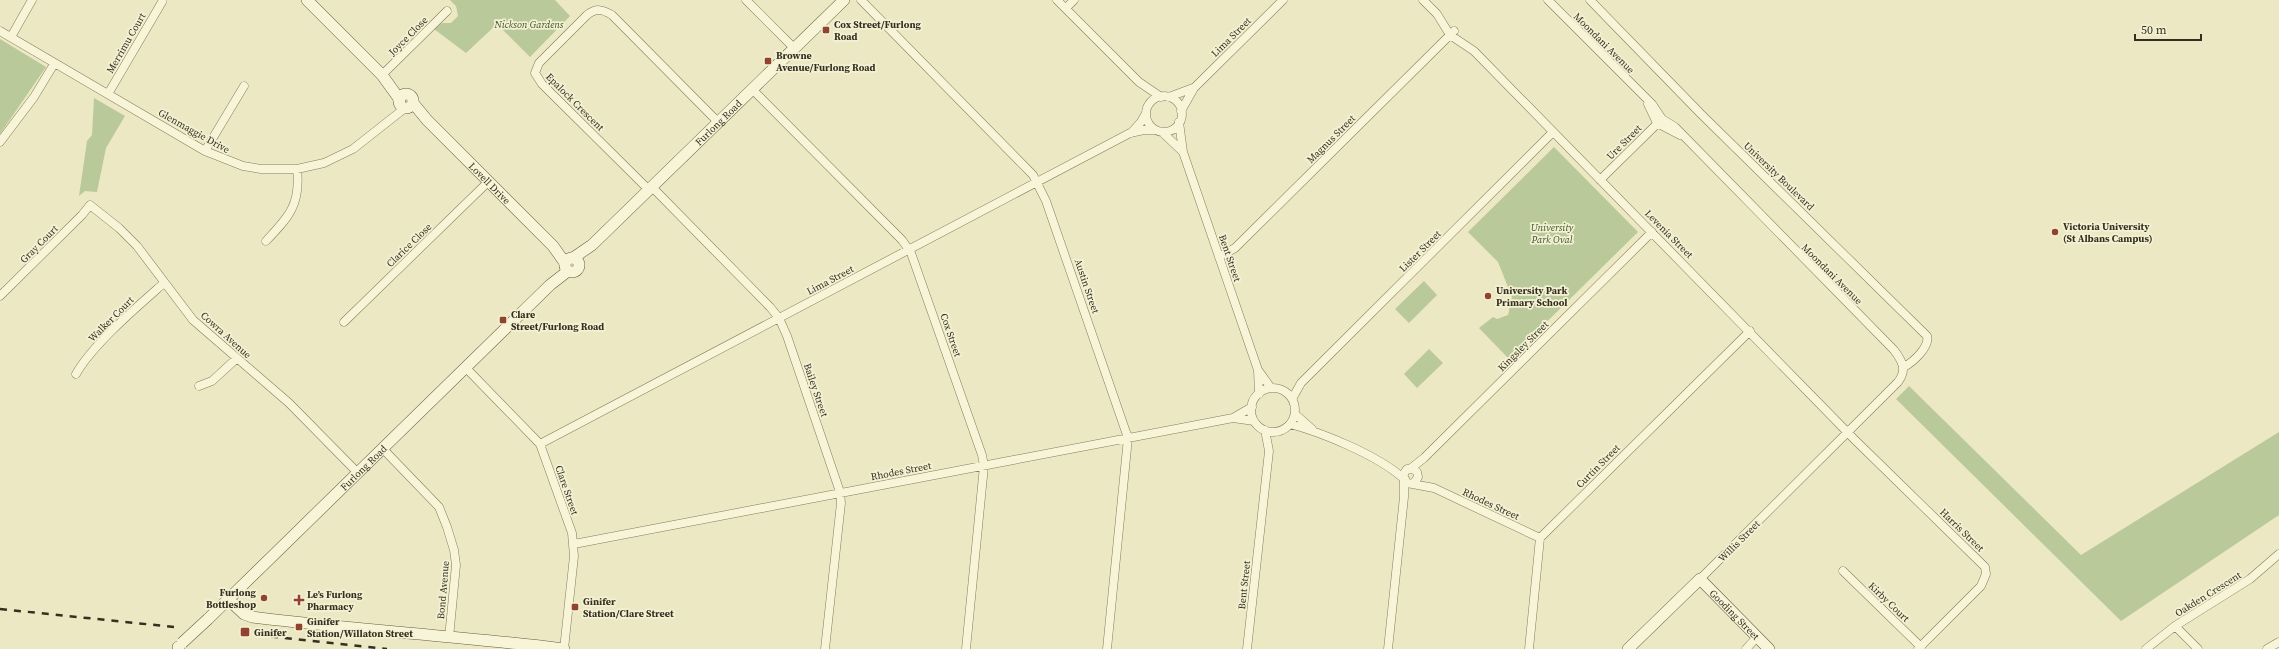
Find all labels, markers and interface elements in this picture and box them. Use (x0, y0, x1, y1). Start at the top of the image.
street label: Merrimu Court (103, 10, 149, 76)
street label: Moondani Avenue (1571, 10, 1637, 76)
street label: Joyce Close (385, 14, 430, 59)
street label: Lima Street (1208, 14, 1254, 60)
scale bar (2135, 16, 2201, 42)
park label: Nickson Gardens (494, 18, 564, 31)
place label: Cox Street/Furlong Road (834, 18, 922, 43)
text: 50 m (2141, 22, 2167, 38)
marker: Cox Street/Furlong Road (821, 25, 831, 35)
place label: Browne Avenue/Furlong Road (776, 49, 876, 74)
marker: Browne Avenue/Furlong Road (763, 56, 773, 66)
street label: Epalock Crescent (543, 70, 607, 134)
street label: Furlong Road (692, 96, 745, 148)
street label: Glenmaggie Drive (156, 106, 232, 156)
street label: Magnus Street (1304, 111, 1359, 166)
street label: Ure Street (1604, 121, 1645, 162)
street label: University Boulevard (1741, 139, 1817, 213)
street label: Lovell Drive (466, 159, 514, 207)
street label: Levenia Street (1642, 207, 1696, 261)
street label: Clarice Close (384, 220, 434, 270)
place label: Victoria University (St Albans Campus) (2063, 220, 2153, 245)
park label: University Park Oval (1531, 221, 1574, 246)
street label: Gray Court (17, 222, 61, 266)
street label: Lister Street (1396, 227, 1444, 275)
marker: Victoria University (St Albans Campus) (2050, 227, 2060, 237)
street label: Bent Street (1216, 233, 1244, 284)
street label: Moondani Avenue (1799, 241, 1865, 307)
street label: Austin Street (1072, 257, 1103, 316)
street label: Lima Street (804, 262, 856, 298)
place label: University Park Primary School (1496, 284, 1568, 309)
marker: University Park Primary School (1483, 291, 1493, 301)
street label: Walker Court (85, 293, 137, 345)
place label: Clare Street/Furlong Road (511, 308, 604, 333)
street label: Cowra Avenue (198, 309, 254, 361)
street label: Cox Street (938, 312, 965, 359)
marker: Clare Street/Furlong Road (498, 315, 508, 325)
street label: Kingsley Street (1495, 317, 1552, 374)
street label: Bailey Street (801, 362, 831, 419)
street label: Furlong Road (337, 441, 390, 493)
street label: Curtin Street (1573, 441, 1623, 491)
street label: Rhodes Street (870, 459, 933, 483)
street label: Clare Street (552, 463, 582, 517)
street label: Rhodes Street (1460, 485, 1522, 523)
street label: Harris Street (1937, 506, 1987, 555)
street label: Willis Street (1715, 517, 1763, 565)
street label: Bent Street (1235, 559, 1253, 610)
street label: Bond Avenue (434, 560, 452, 620)
street label: Oakden Crescent (2172, 568, 2244, 620)
street label: Kirby Court (1866, 579, 1913, 625)
place label: Furlong Bottleshop (206, 586, 257, 611)
street label: Gooding Street (1707, 586, 1763, 643)
place label: Le’s Furlong Pharmacy (307, 588, 363, 613)
marker: Furlong Bottleshop (259, 593, 269, 603)
marker: Le’s Furlong Pharmacy (294, 595, 304, 605)
place label: Ginifer Station/Clare Street (583, 595, 674, 620)
marker: Ginifer Station/Clare Street (570, 602, 580, 612)
place label: Ginifer Station/Willaton Street (307, 615, 413, 640)
marker: Ginifer Station/Willaton Street (294, 622, 304, 632)
marker: Ginifer (239, 626, 251, 638)
place label: Ginifer (254, 626, 287, 639)

